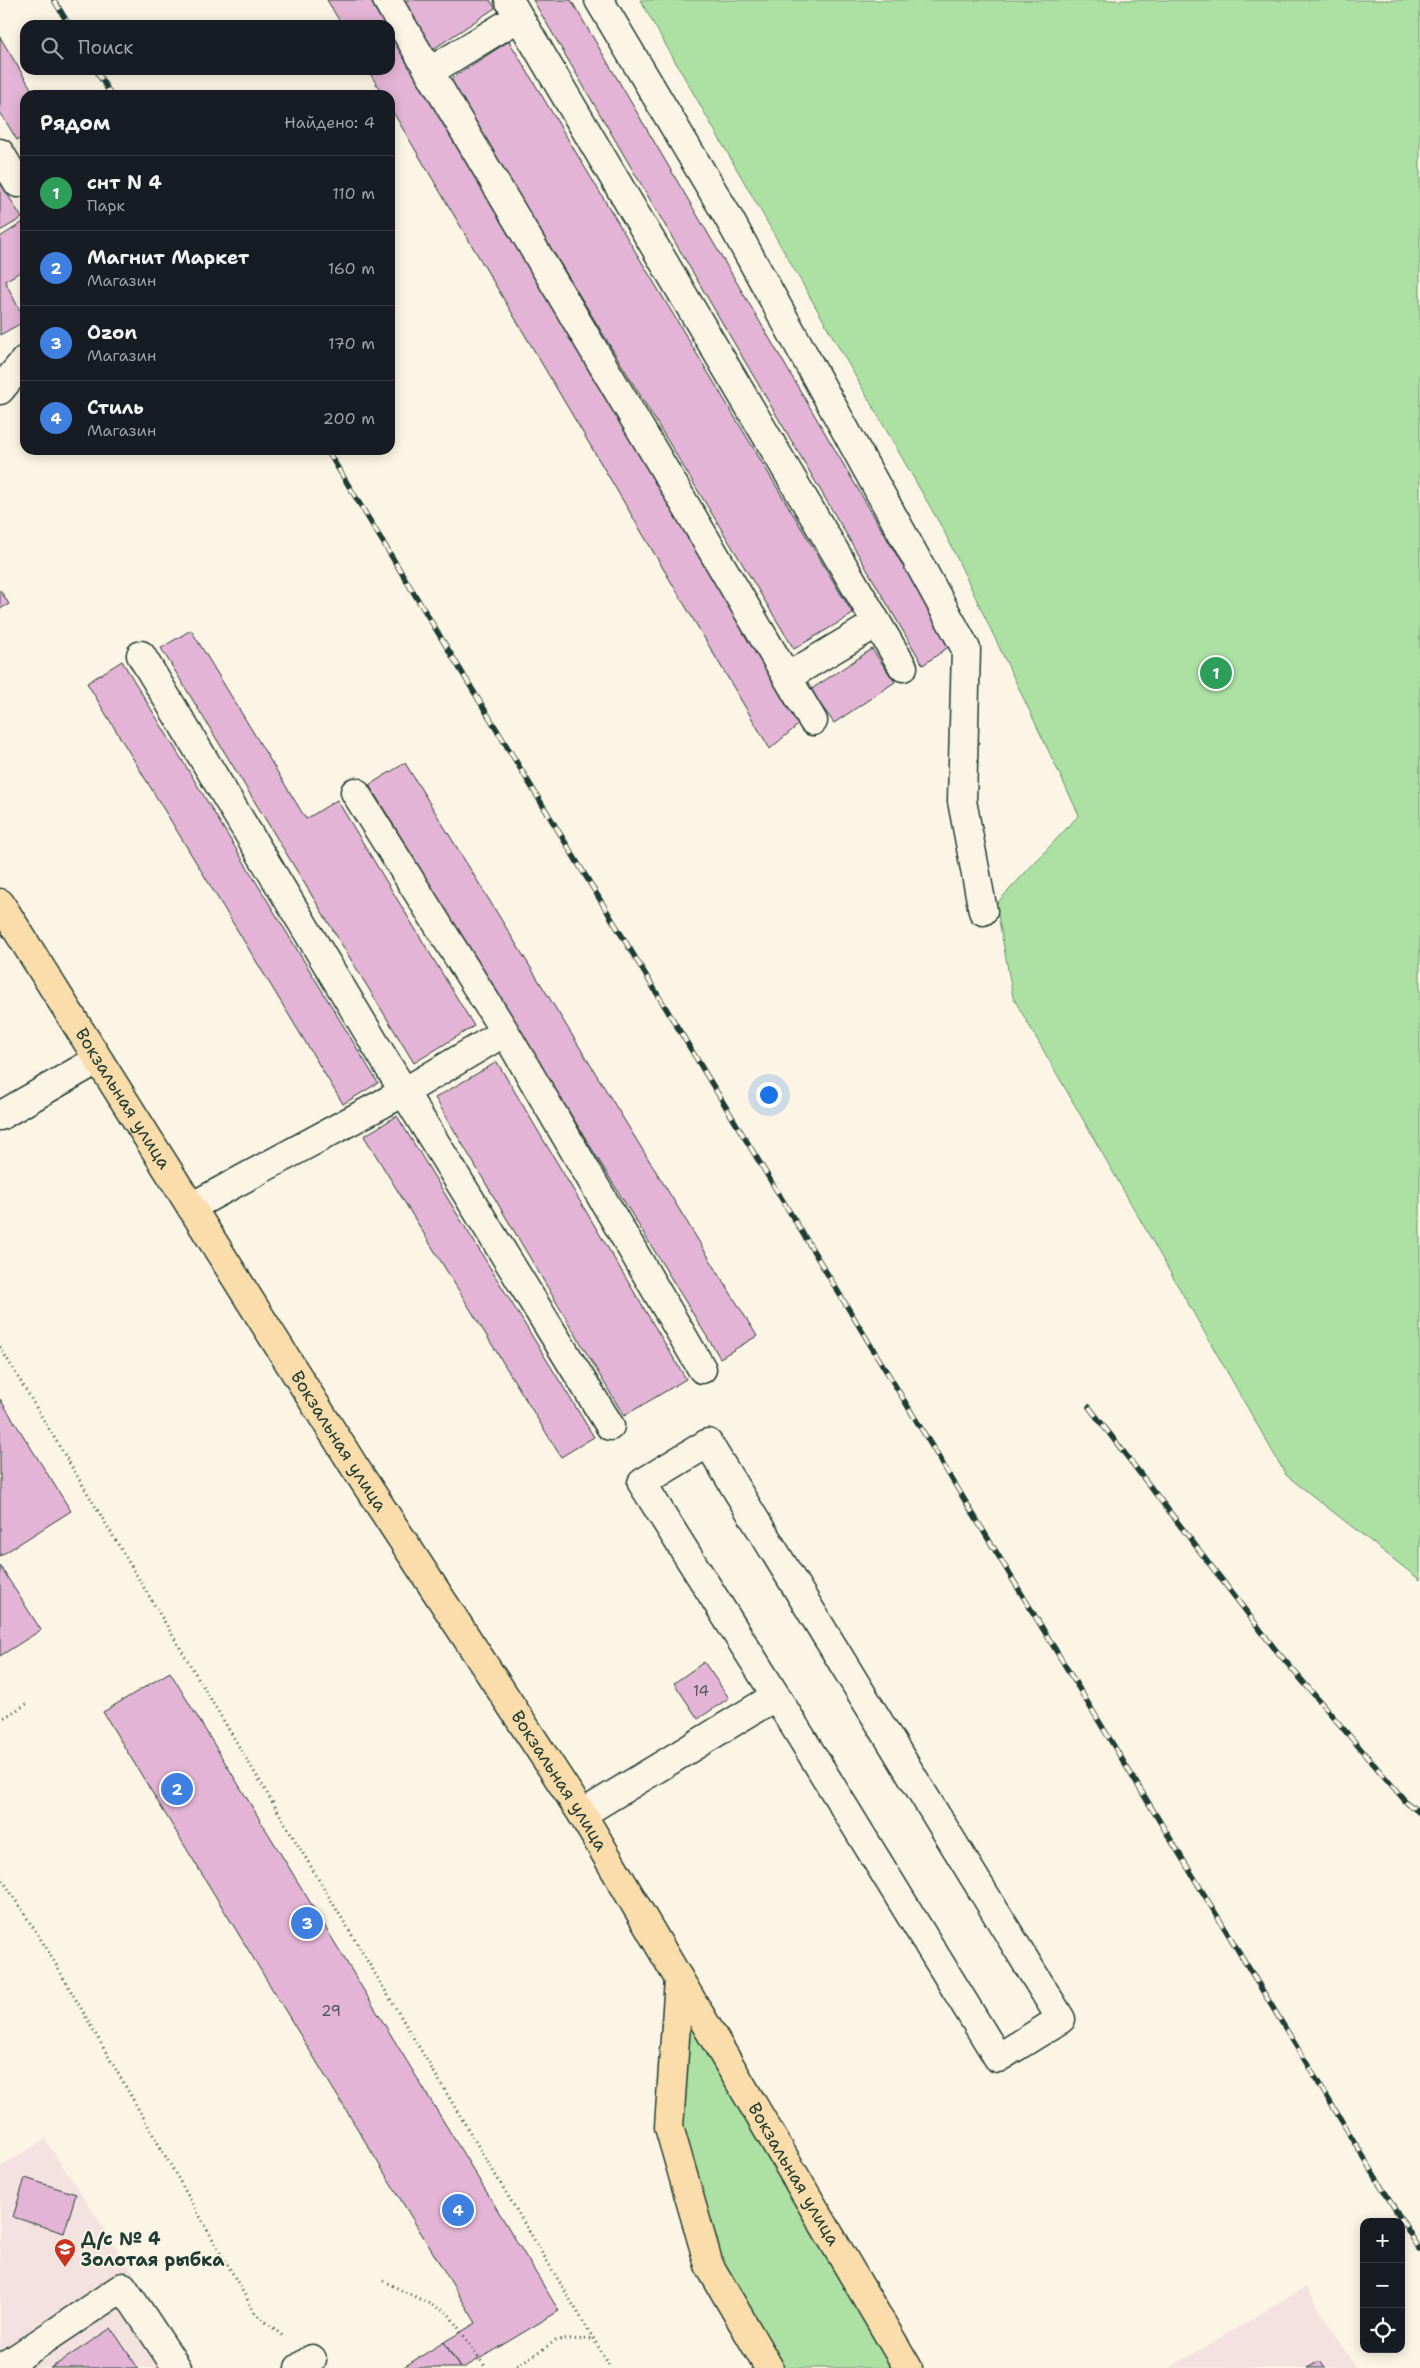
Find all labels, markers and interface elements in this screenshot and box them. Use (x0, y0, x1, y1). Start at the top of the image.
search box (20, 20, 395, 75)
icon: search (38, 34, 66, 62)
text: Поиск (78, 35, 133, 60)
text: Рядом (40, 109, 110, 137)
text: Найдено: 4 (284, 112, 375, 133)
text: снт N 4 (87, 170, 162, 195)
text: 1 (52, 183, 60, 204)
text: 110 m (332, 183, 375, 204)
text: Парк (87, 195, 125, 216)
text: Магнит Маркет (87, 245, 249, 270)
text: 2 (50, 258, 62, 279)
text: 160 m (328, 258, 375, 279)
text: Магазин (87, 270, 156, 291)
text: Ozon (87, 320, 137, 345)
text: 3 (50, 333, 62, 354)
text: 170 m (328, 333, 375, 354)
text: Магазин (87, 345, 156, 366)
text: Стиль (87, 395, 144, 420)
text: 4 (50, 408, 62, 429)
text: 200 m (323, 408, 375, 429)
text: Магазин (87, 420, 156, 441)
pin: 1 (1200, 654, 1232, 692)
street label: Вокзальная улица (70, 1023, 176, 1174)
your location (756, 1082, 782, 1108)
street label: Вокзальная улица (285, 1366, 393, 1516)
house number: 14 (693, 1681, 709, 1701)
street label: Вокзальная улица (505, 1706, 613, 1856)
pin: 2 (161, 1770, 193, 1808)
pin: 3 (291, 1904, 323, 1942)
house number: 29 (321, 2001, 341, 2021)
street label: Вокзальная улица (742, 2098, 846, 2250)
pin: 4 (442, 2191, 474, 2229)
map controls (1360, 2218, 1405, 2353)
button: + (1360, 2218, 1405, 2263)
place label: Д/с № 4 Золотая рыбка (81, 2227, 225, 2272)
school or university icon: Д/с № 4 Золотая рыбка (53, 2237, 77, 2268)
button: − (1360, 2263, 1405, 2308)
button: locate (1360, 2308, 1405, 2353)

